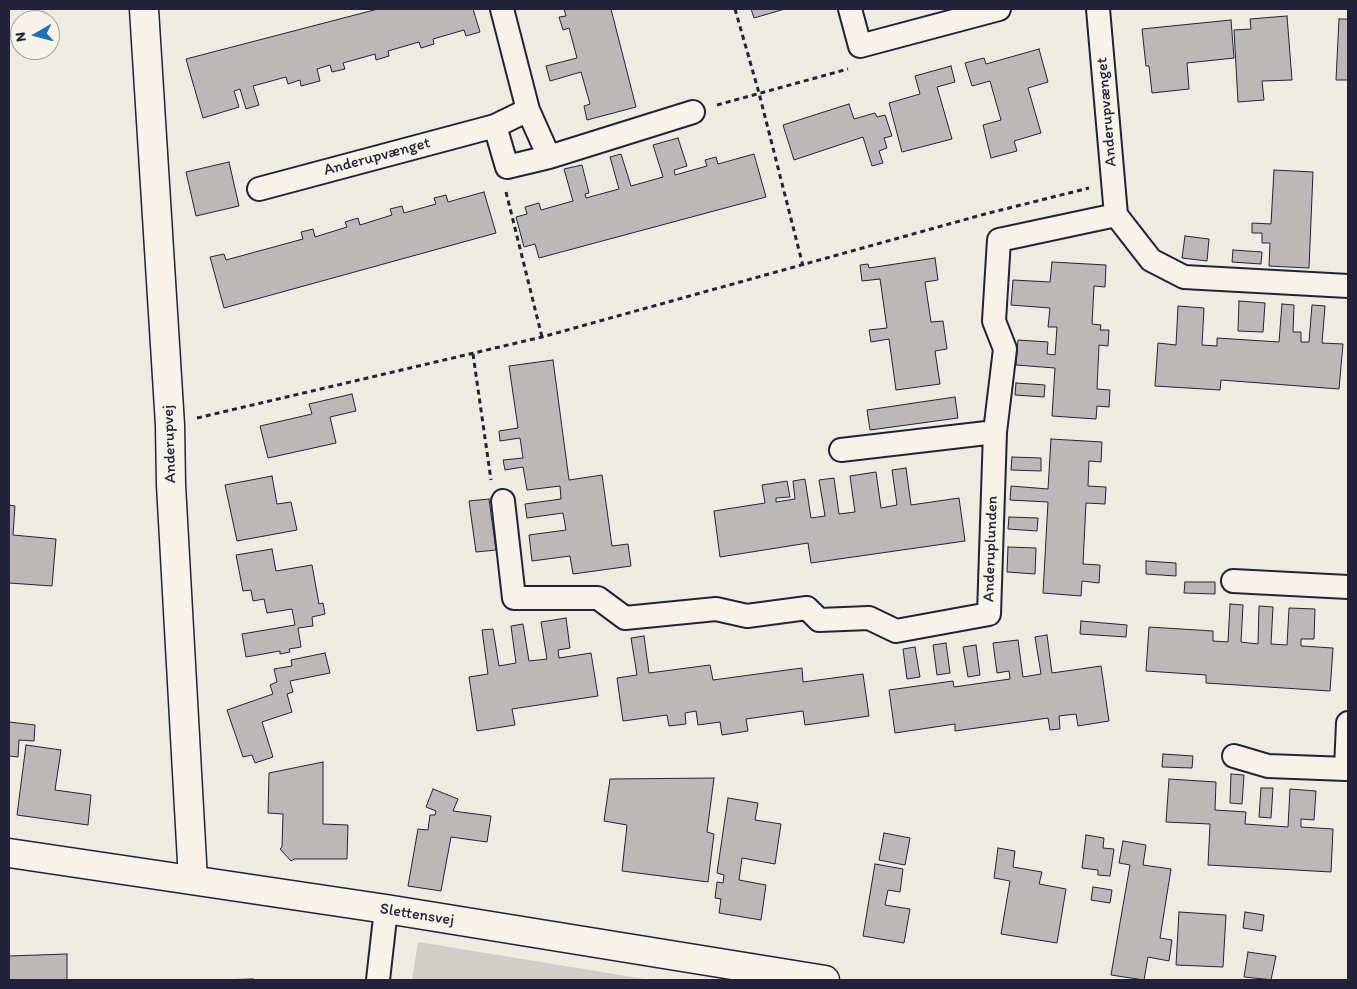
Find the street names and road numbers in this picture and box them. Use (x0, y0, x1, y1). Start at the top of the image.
street label: Anderupvænget (1093, 57, 1121, 167)
street label: Anderupvænget (322, 134, 432, 180)
street label: Anderupvej (159, 405, 181, 483)
street label: Anderuplunden (980, 495, 1002, 603)
street label: Slettensvej (378, 900, 456, 930)

